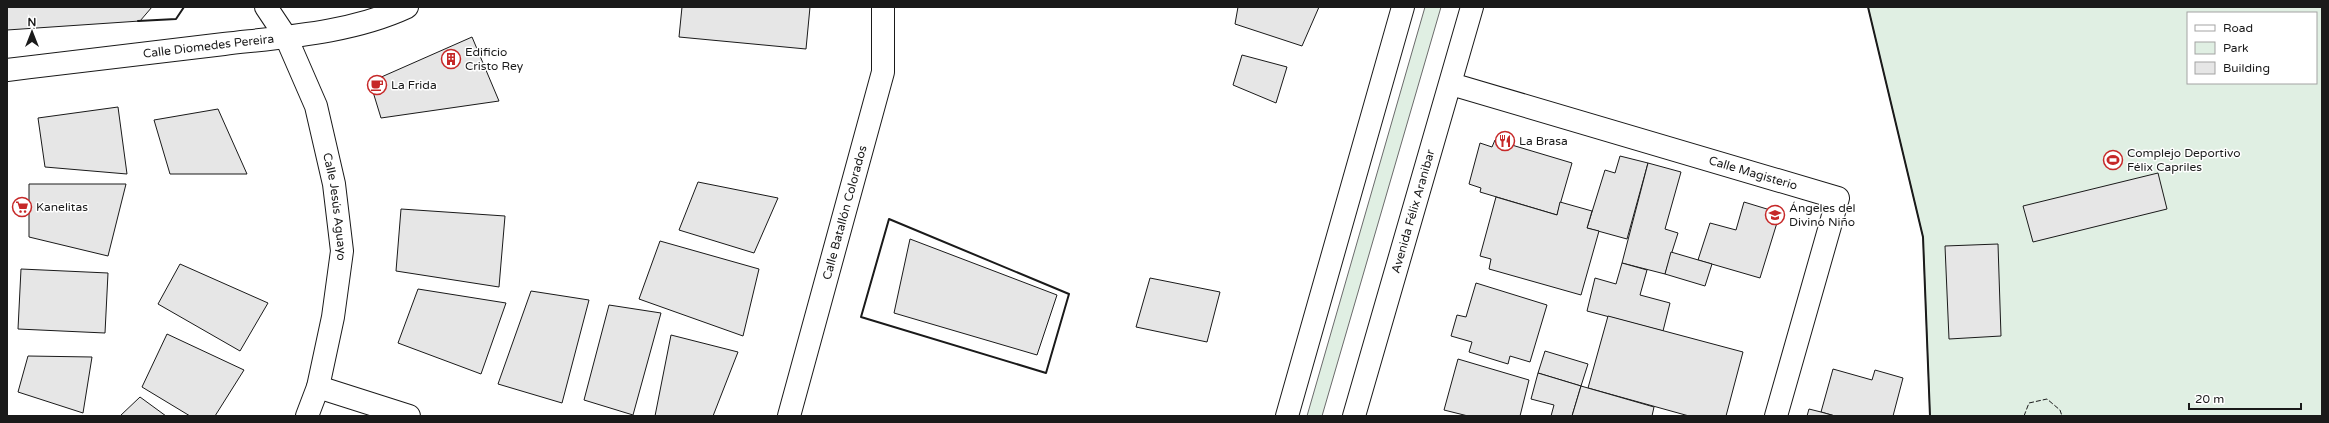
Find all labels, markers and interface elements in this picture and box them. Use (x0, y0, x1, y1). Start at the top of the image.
north arrow (12, 12, 52, 52)
legend (2187, 12, 2317, 84)
text: N (28, 16, 36, 29)
text: Road (2223, 21, 2253, 35)
street label: Calle Diomedes Pereira (142, 32, 275, 61)
text: Park (2223, 41, 2249, 55)
place label: Edificio Cristo Rey (465, 45, 524, 73)
building icon: Edificio Cristo Rey (440, 48, 462, 70)
text: Building (2223, 61, 2270, 75)
cafe icon: La Frida (366, 74, 388, 96)
place label: La Frida (391, 78, 437, 92)
restaurant icon: La Brasa (1494, 130, 1516, 152)
place label: La Brasa (1519, 134, 1568, 148)
street label: Calle Batallón Colorados (820, 143, 870, 281)
place label: Complejo Deportivo Félix Capriles (2127, 146, 2240, 174)
street label: Avenida Félix Aranibar (1389, 147, 1438, 275)
sports icon: Complejo Deportivo Félix Capriles (2102, 149, 2124, 171)
street label: Calle Jesús Aguayo (320, 151, 349, 262)
street label: Calle Magisterio (1707, 153, 1799, 193)
supermarket icon: Kanelitas (11, 196, 33, 218)
place label: Kanelitas (36, 200, 88, 214)
place label: Ángeles del Divino Niño (1789, 201, 1856, 229)
school or university icon: Ángeles del Divino Niño (1764, 204, 1786, 226)
scale bar (2189, 385, 2301, 411)
text: 20 m (2195, 392, 2224, 406)

